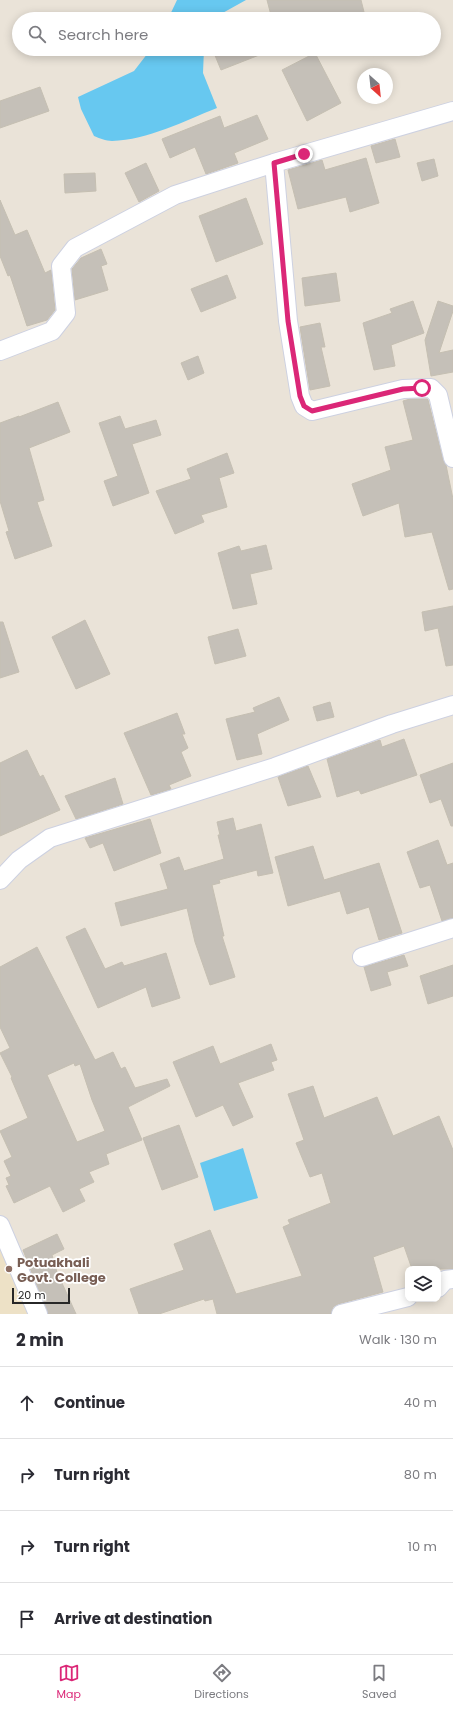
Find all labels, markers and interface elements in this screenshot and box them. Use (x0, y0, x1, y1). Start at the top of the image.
search box (12, 12, 441, 56)
icon: search (26, 23, 48, 45)
text: Search here (58, 24, 148, 45)
north arrow (357, 68, 393, 104)
route end (295, 145, 313, 163)
route start (413, 379, 431, 397)
place label: Potuakhali Govt. College (17, 1253, 106, 1287)
marker: Potuakhali Govt. College (4, 1264, 14, 1274)
map controls (405, 1266, 441, 1302)
button: layers (405, 1266, 441, 1302)
scale bar (12, 1286, 70, 1305)
text: 20 m (18, 1287, 46, 1303)
text: 2 min (16, 1328, 64, 1352)
text: Walk · 130 m (359, 1330, 437, 1349)
icon: ahead (16, 1392, 38, 1414)
text: Continue (54, 1392, 125, 1413)
text: 40 m (404, 1393, 437, 1412)
icon: right (16, 1464, 38, 1486)
text: Turn right (54, 1464, 130, 1485)
text: 80 m (404, 1465, 437, 1484)
icon: right (16, 1536, 38, 1558)
text: Turn right (54, 1536, 130, 1557)
text: 10 m (408, 1537, 437, 1556)
icon: arrive (16, 1608, 38, 1630)
text: Arrive at destination (54, 1608, 212, 1629)
tab: Map (57, 1662, 81, 1703)
tab: Directions (194, 1662, 249, 1703)
tab: Saved (362, 1662, 396, 1703)

